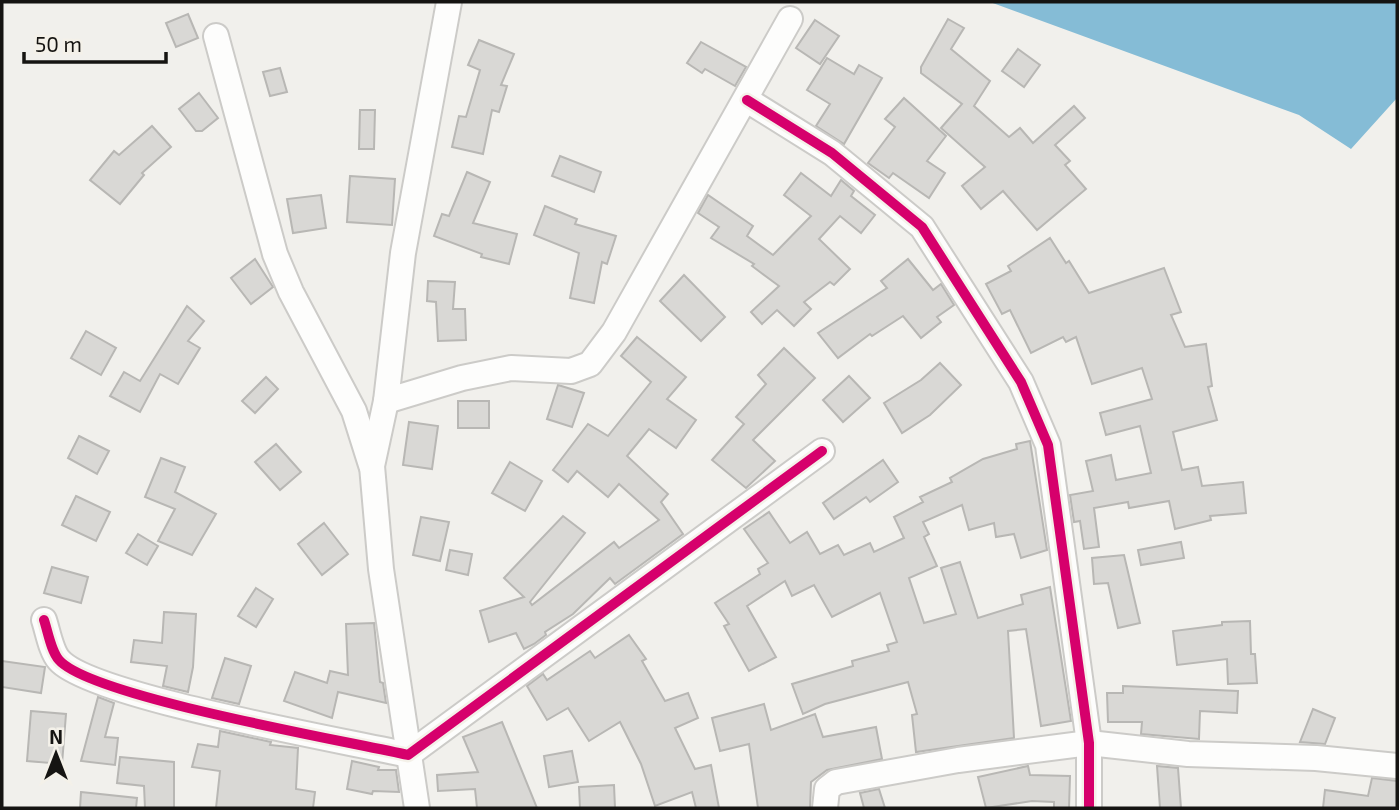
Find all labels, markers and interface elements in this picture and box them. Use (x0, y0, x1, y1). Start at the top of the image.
scale bar (24, 21, 166, 65)
text: 50 m (35, 31, 82, 56)
north arrow (21, 719, 91, 789)
text: N (49, 725, 63, 748)

